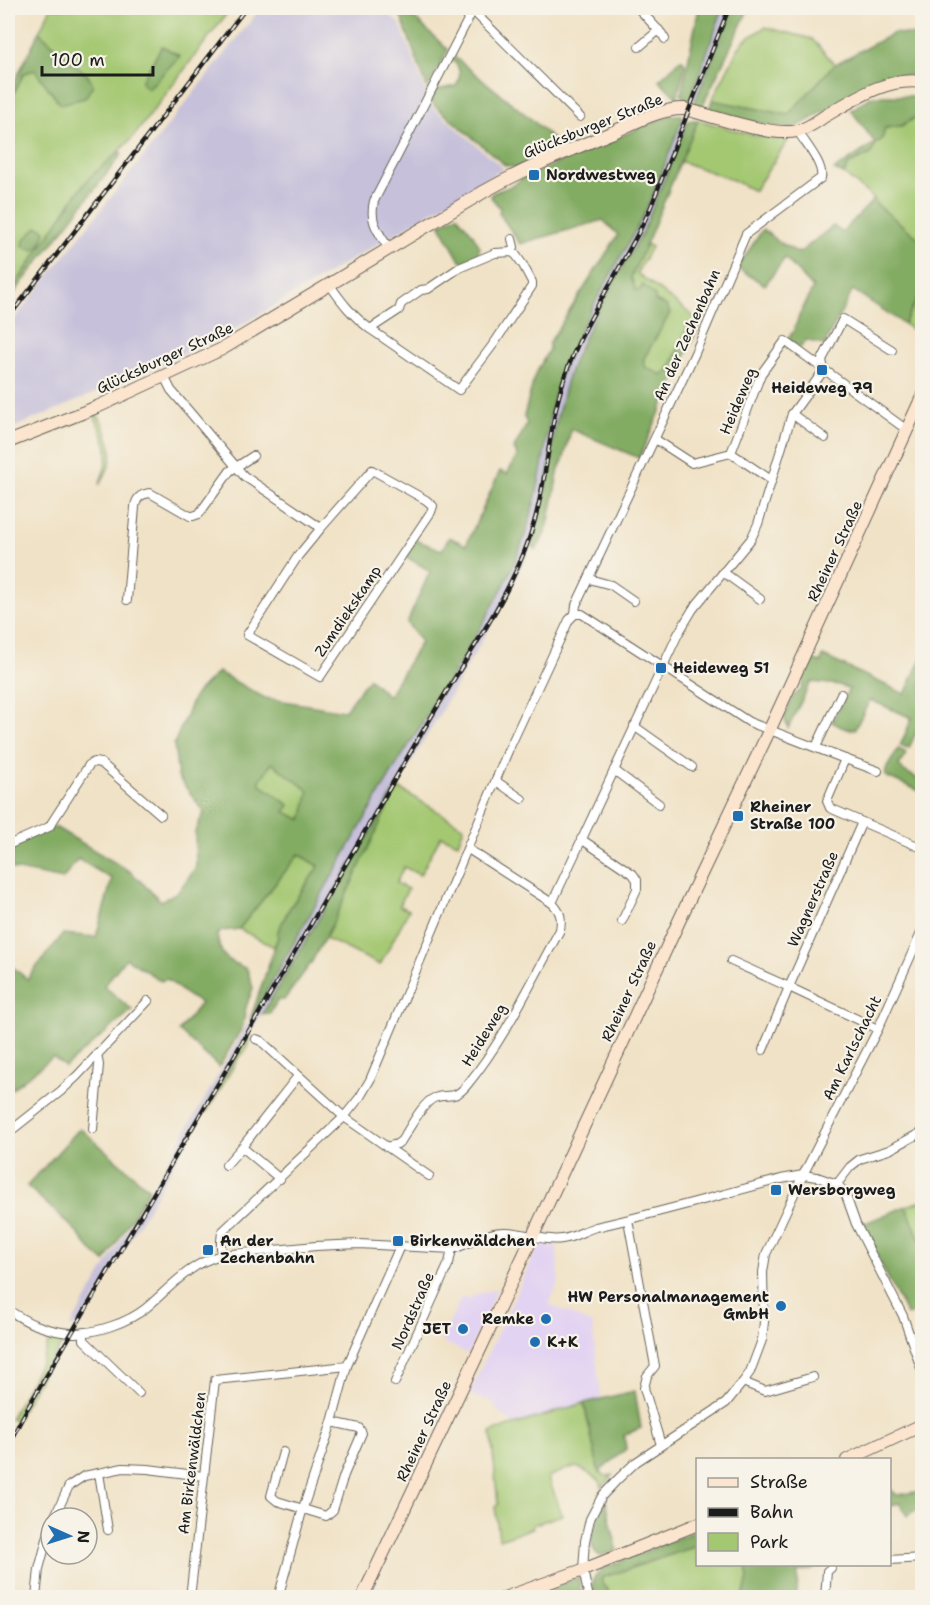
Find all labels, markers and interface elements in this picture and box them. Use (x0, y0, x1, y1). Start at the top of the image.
scale bar (42, 39, 153, 77)
text: 100 m (51, 48, 105, 72)
street label: Glücksburger Straße (520, 89, 666, 163)
place label: Nordwestweg (546, 165, 656, 185)
marker: Nordwestweg (527, 168, 541, 182)
street label: An der Zechenbahn (649, 266, 725, 404)
street label: Glücksburger Straße (93, 318, 237, 398)
marker: Heideweg 79 (815, 363, 829, 377)
street label: Heideweg (715, 364, 761, 438)
place label: Heideweg 79 (771, 378, 873, 398)
street label: Rheiner Straße (803, 497, 867, 605)
street label: Zumdiekskamp (310, 561, 386, 661)
place label: Heideweg 51 (673, 658, 770, 678)
marker: Heideweg 51 (654, 661, 668, 675)
place label: Rheiner Straße 100 (750, 797, 835, 834)
marker: Rheiner Straße 100 (731, 809, 745, 823)
street label: Wagnerstraße (783, 848, 843, 950)
street label: Rheiner Straße (597, 937, 661, 1045)
street label: Am Karlschacht (818, 992, 886, 1104)
street label: Heideweg (457, 1000, 511, 1070)
place label: Wersborgweg (788, 1180, 896, 1200)
marker: Wersborgweg (769, 1183, 783, 1197)
place label: An der Zechenbahn (220, 1231, 315, 1268)
place label: Birkenwäldchen (410, 1231, 535, 1251)
marker: Birkenwäldchen (391, 1234, 405, 1248)
marker: An der Zechenbahn (201, 1243, 215, 1257)
street label: Nordstraße (387, 1269, 439, 1353)
place label: HW Personalmanagement GmbH (567, 1287, 769, 1324)
marker: HW Personalmanagement GmbH (774, 1299, 788, 1313)
place label: Remke (482, 1309, 534, 1329)
marker: Remke (539, 1312, 553, 1326)
place label: JET (422, 1319, 452, 1339)
marker: JET (456, 1322, 470, 1336)
place label: K+K (547, 1332, 579, 1352)
marker: K+K (528, 1335, 542, 1349)
street label: Rheiner Straße (392, 1377, 456, 1485)
street label: Am Birkenwäldchen (173, 1391, 211, 1535)
legend (696, 1458, 891, 1566)
text: Straße (750, 1470, 808, 1494)
text: Bahn (750, 1500, 794, 1524)
north arrow (39, 1506, 99, 1566)
text: N (73, 1530, 94, 1544)
text: Park (750, 1530, 789, 1554)

